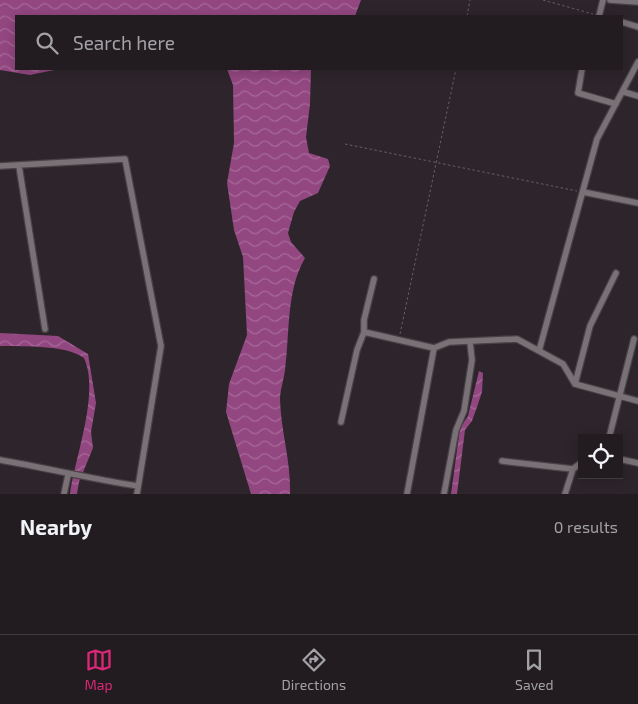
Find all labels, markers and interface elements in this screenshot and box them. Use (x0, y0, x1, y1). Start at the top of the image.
search box (15, 15, 623, 70)
icon: search (33, 29, 61, 57)
text: Search here (73, 31, 175, 54)
map controls (578, 434, 623, 479)
button: locate (578, 434, 623, 479)
text: Nearby (20, 514, 92, 539)
text: 0 results (554, 517, 618, 536)
tab: Map (84, 646, 113, 693)
tab: Directions (282, 646, 346, 693)
tab: Saved (515, 646, 554, 693)

